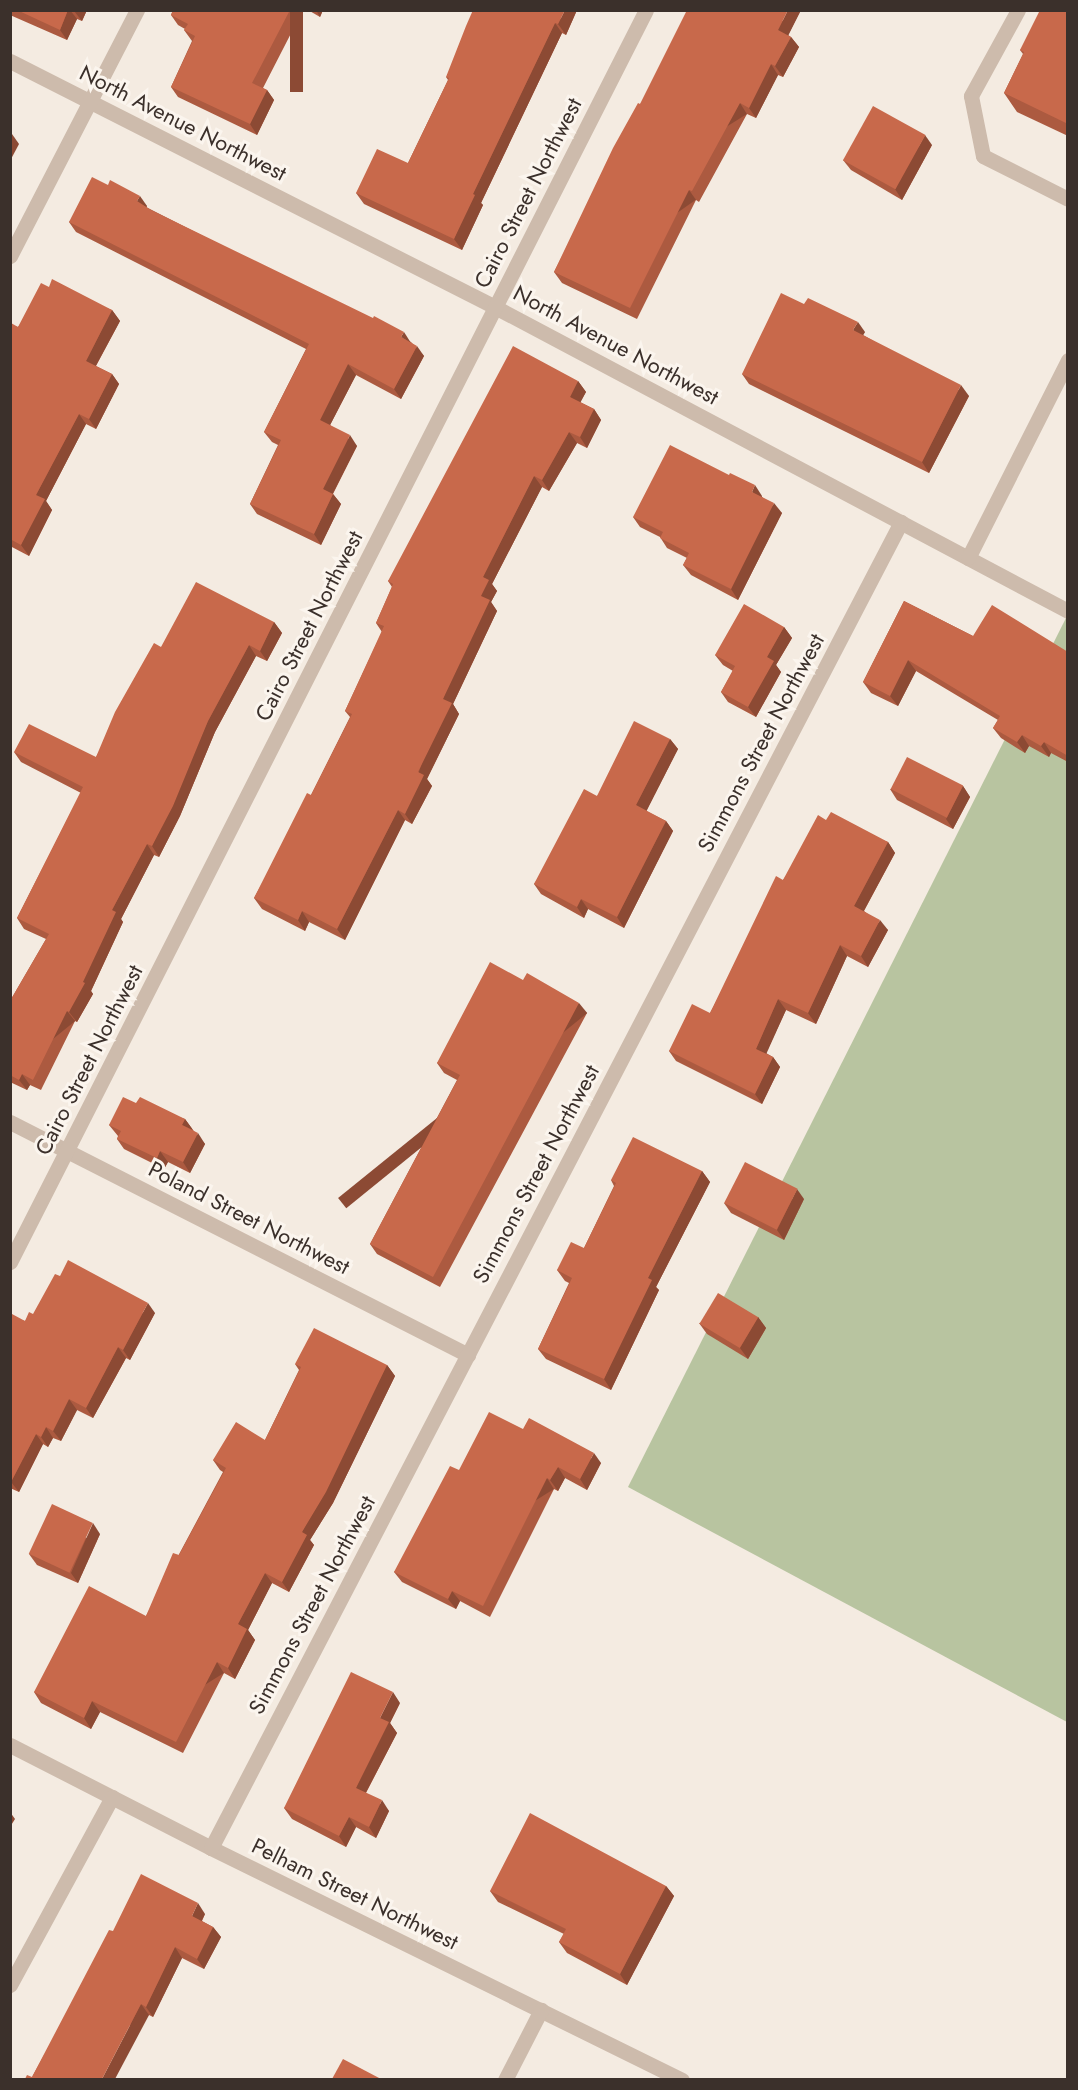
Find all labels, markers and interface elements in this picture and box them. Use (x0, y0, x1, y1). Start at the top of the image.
street label: North Avenue Northwest (75, 59, 291, 187)
street label: Cairo Street Northwest (469, 94, 587, 292)
street label: North Avenue Northwest (509, 280, 723, 410)
street label: Cairo Street Northwest (250, 527, 368, 725)
street label: Simmons Street Northwest (692, 629, 830, 857)
street label: Cairo Street Northwest (30, 961, 148, 1159)
street label: Simmons Street Northwest (467, 1060, 605, 1288)
street label: Poland Street Northwest (144, 1156, 354, 1280)
street label: Simmons Street Northwest (243, 1491, 381, 1719)
street label: Pelham Street Northwest (248, 1833, 462, 1955)

